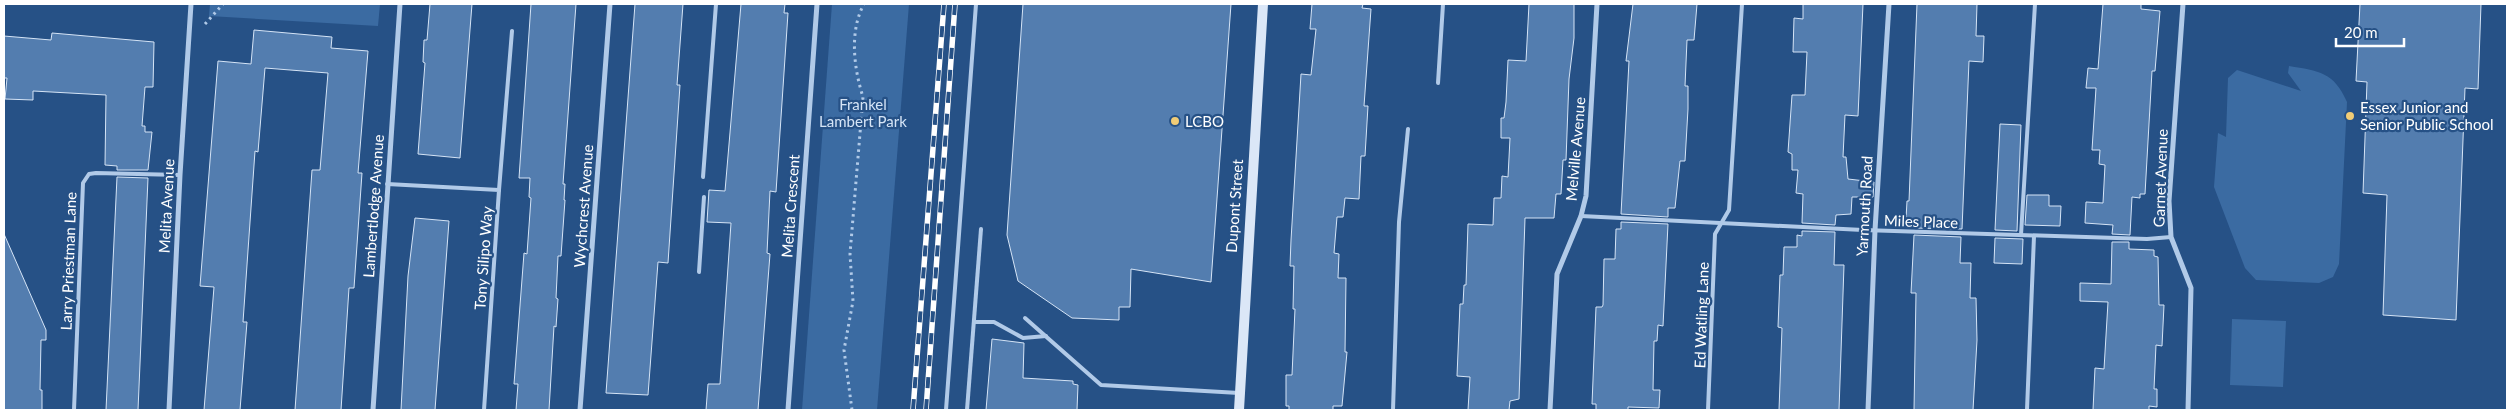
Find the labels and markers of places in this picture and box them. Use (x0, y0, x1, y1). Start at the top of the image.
place label: Essex Junior and Senior Public School (2360, 98, 2494, 133)
marker: Essex Junior and Senior Public School (2344, 110, 2356, 122)
place label: LCBO (1185, 112, 1224, 130)
marker: LCBO (1169, 115, 1181, 127)

